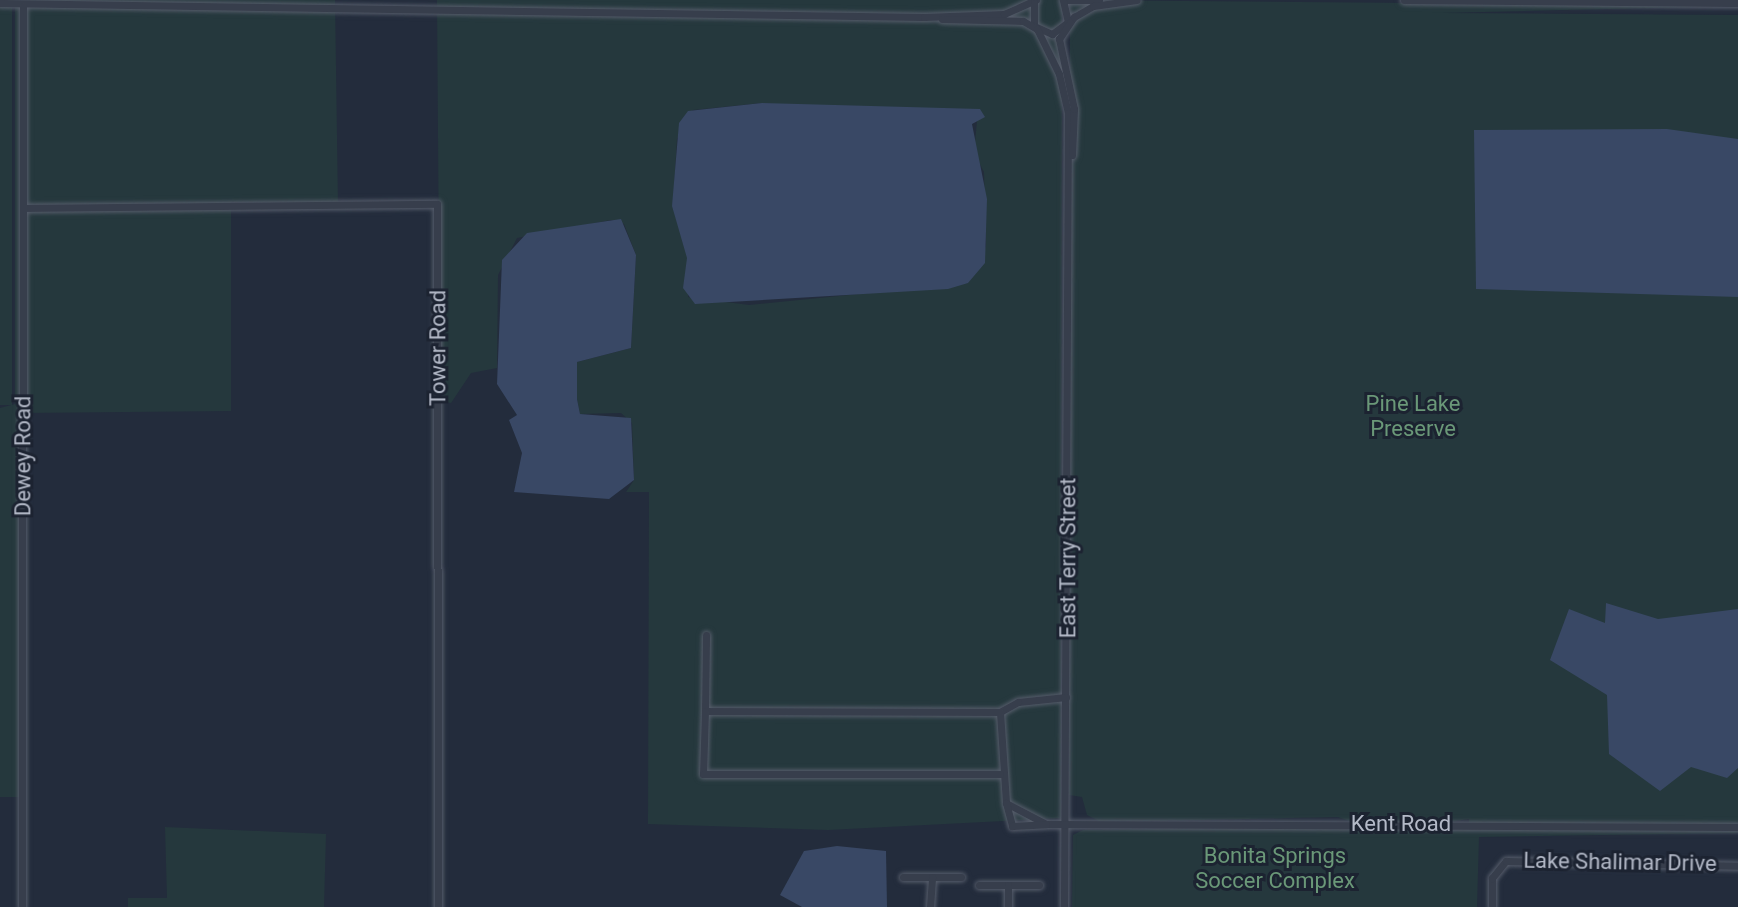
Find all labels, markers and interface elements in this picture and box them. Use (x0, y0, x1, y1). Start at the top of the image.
street label: Tower Road (425, 290, 451, 406)
park label: Pine Lake Preserve (1366, 390, 1460, 442)
street label: Dewey Road (10, 396, 36, 516)
street label: East Terry Street (1055, 477, 1081, 639)
street label: Kent Road (1351, 811, 1451, 837)
park label: Bonita Springs Soccer Complex (1195, 842, 1355, 894)
street label: Lake Shalimar Drive (1523, 847, 1717, 877)

